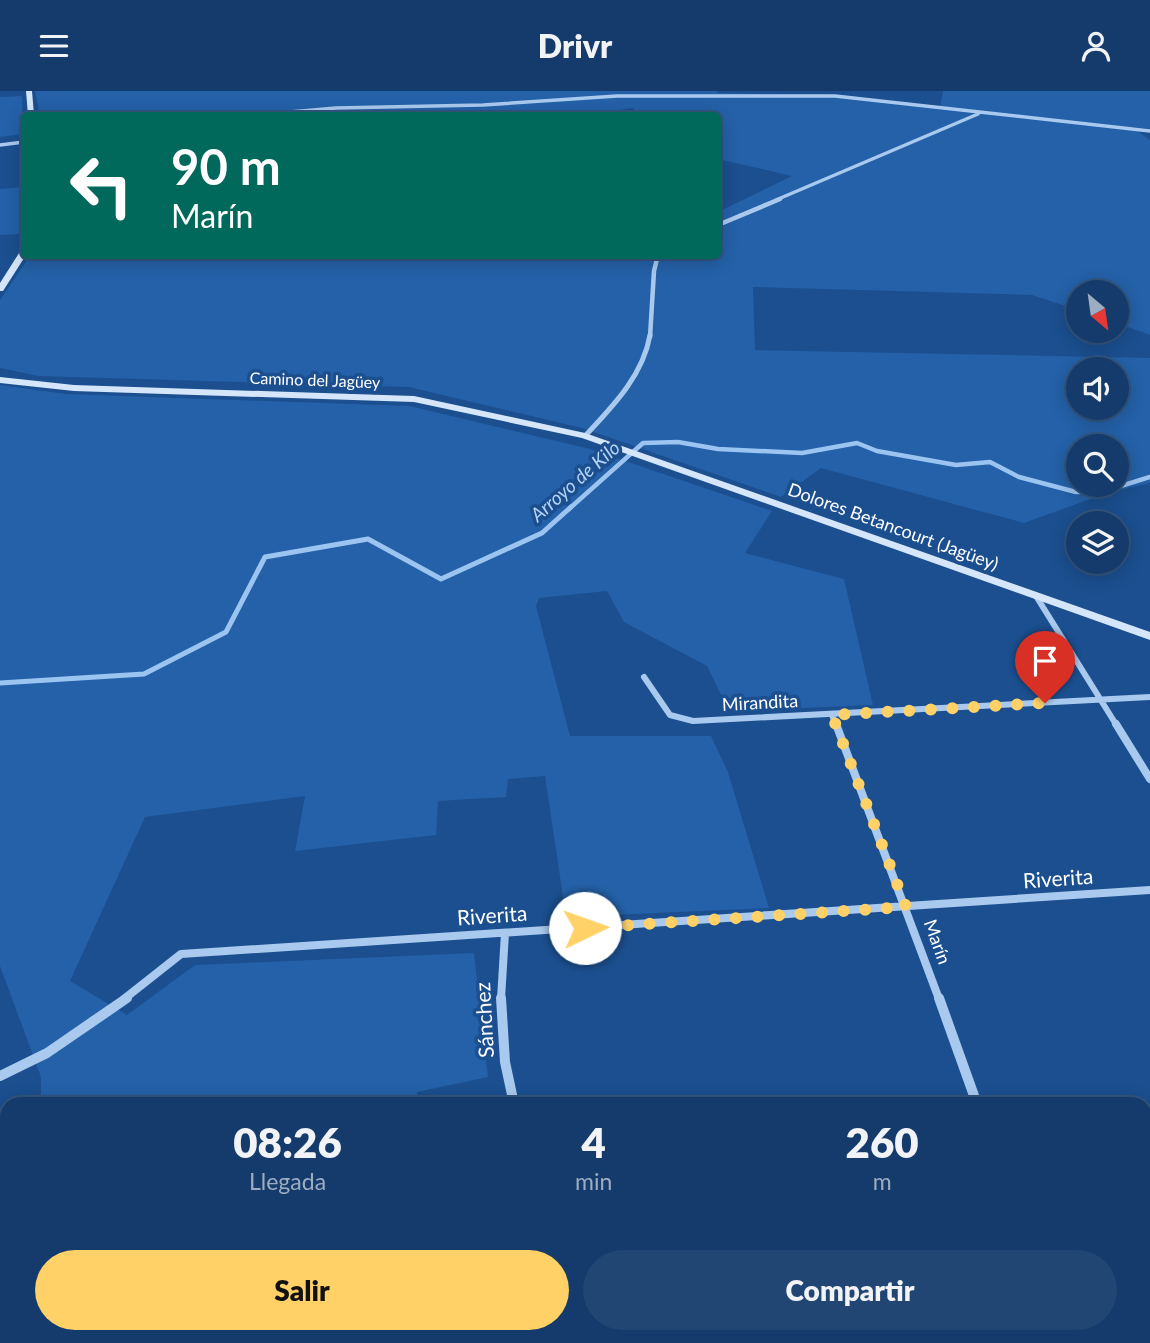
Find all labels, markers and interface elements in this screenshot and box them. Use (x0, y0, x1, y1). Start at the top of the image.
text: Drivr (538, 26, 612, 65)
icon: menu (35, 27, 73, 65)
icon: person (1077, 27, 1115, 65)
text: 90 m (171, 137, 281, 195)
icon: left (56, 140, 147, 231)
text: Marín (171, 196, 253, 235)
north arrow (1066, 280, 1129, 343)
map controls (1066, 280, 1129, 574)
button: sound (1066, 357, 1129, 420)
street label: Camino del Jagüey (249, 368, 381, 391)
button: search (1066, 434, 1129, 497)
water label: Arroyo de Kilo (524, 435, 624, 526)
street label: Dolores Betancourt (Jagüey) (785, 478, 1002, 574)
button: layers (1066, 511, 1129, 574)
pin (1015, 631, 1075, 703)
icon: arrive (1026, 642, 1064, 680)
street label: Mirandita (721, 689, 799, 715)
street label: Riverita (1022, 863, 1094, 892)
position arrow (548, 891, 622, 965)
street label: Riverita (456, 900, 528, 929)
street label: Marín (920, 916, 956, 967)
street label: Sánchez (469, 982, 498, 1059)
text: 08:26 (233, 1117, 342, 1167)
text: 4 (582, 1117, 606, 1167)
text: 260 (846, 1117, 919, 1167)
text: Llegada (249, 1167, 326, 1195)
text: min (575, 1167, 612, 1195)
text: m (873, 1167, 892, 1195)
button: Salir (35, 1250, 569, 1330)
button: Compartir (583, 1250, 1117, 1330)

